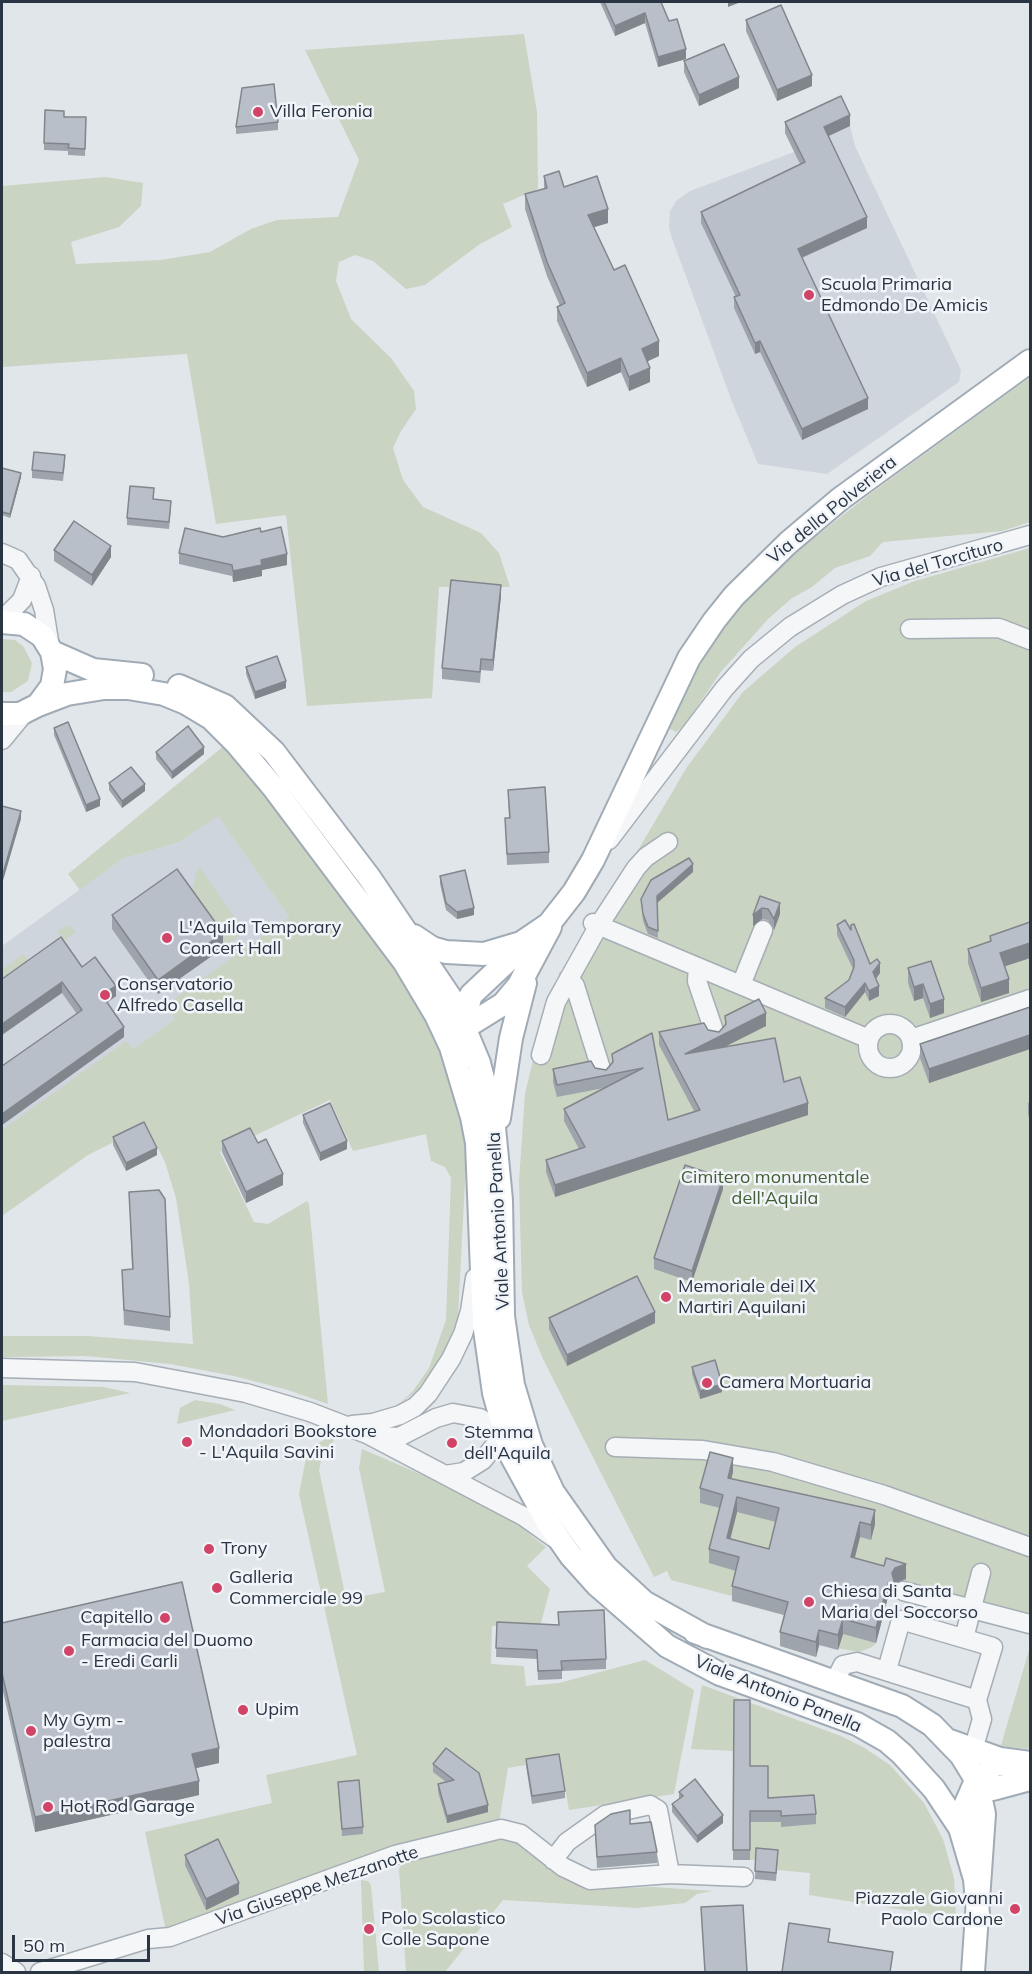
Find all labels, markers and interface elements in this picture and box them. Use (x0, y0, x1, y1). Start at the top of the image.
place label: Villa Feronia (270, 101, 373, 123)
marker: Villa Feronia (251, 105, 265, 119)
place label: Scuola Primaria Edmondo De Amicis (821, 274, 988, 316)
marker: Scuola Primaria Edmondo De Amicis (802, 288, 816, 302)
street label: Via della Polveriera (763, 451, 901, 569)
street label: Via del Torcituro (870, 534, 1006, 592)
place label: L'Aquila Temporary Concert Hall (179, 917, 341, 960)
marker: L'Aquila Temporary Concert Hall (160, 931, 174, 945)
place label: Conservatorio Alfredo Casella (117, 974, 243, 1016)
marker: Conservatorio Alfredo Casella (98, 988, 112, 1002)
street label: Viale Antonio Panella (484, 1131, 514, 1311)
park label: Cimitero monumentale dell'Aquila (681, 1167, 869, 1210)
place label: Memoriale dei IX Martiri Aquilani (678, 1276, 816, 1318)
marker: Memoriale dei IX Martiri Aquilani (659, 1290, 673, 1304)
place label: Camera Mortuaria (719, 1372, 871, 1394)
marker: Camera Mortuaria (700, 1376, 714, 1390)
place label: Mondadori Bookstore - L'Aquila Savini (199, 1421, 377, 1464)
place label: Stemma dell'Aquila (464, 1422, 551, 1464)
marker: Mondadori Bookstore - L'Aquila Savini (180, 1435, 194, 1449)
marker: Stemma dell'Aquila (445, 1436, 459, 1450)
place label: Trony (221, 1538, 267, 1560)
marker: Trony (202, 1542, 216, 1556)
place label: Galleria Commerciale 99 (229, 1567, 363, 1610)
marker: Galleria Commerciale 99 (210, 1581, 224, 1595)
place label: Chiesa di Santa Maria del Soccorso (821, 1581, 978, 1624)
marker: Chiesa di Santa Maria del Soccorso (802, 1595, 816, 1609)
place label: Capitello (80, 1607, 153, 1629)
marker: Capitello (158, 1611, 172, 1625)
place label: Farmacia del Duomo - Eredi Carli (81, 1630, 253, 1672)
marker: Farmacia del Duomo - Eredi Carli (62, 1644, 76, 1658)
street label: Viale Antonio Panella (691, 1651, 865, 1737)
place label: Upim (255, 1699, 299, 1721)
marker: Upim (236, 1703, 250, 1717)
place label: My Gym - palestra (43, 1710, 124, 1752)
marker: My Gym - palestra (24, 1724, 38, 1738)
place label: Hot Rod Garage (60, 1796, 195, 1818)
marker: Hot Rod Garage (41, 1800, 55, 1814)
street label: Via Giuseppe Mezzanotte (213, 1841, 421, 1931)
place label: Piazzale Giovanni Paolo Cardone (855, 1888, 1003, 1930)
marker: Piazzale Giovanni Paolo Cardone (1008, 1902, 1022, 1916)
place label: Polo Scolastico Colle Sapone (381, 1908, 506, 1950)
marker: Polo Scolastico Colle Sapone (362, 1922, 376, 1936)
scale bar (15, 1923, 153, 1961)
text: 50 m (23, 1934, 65, 1957)

